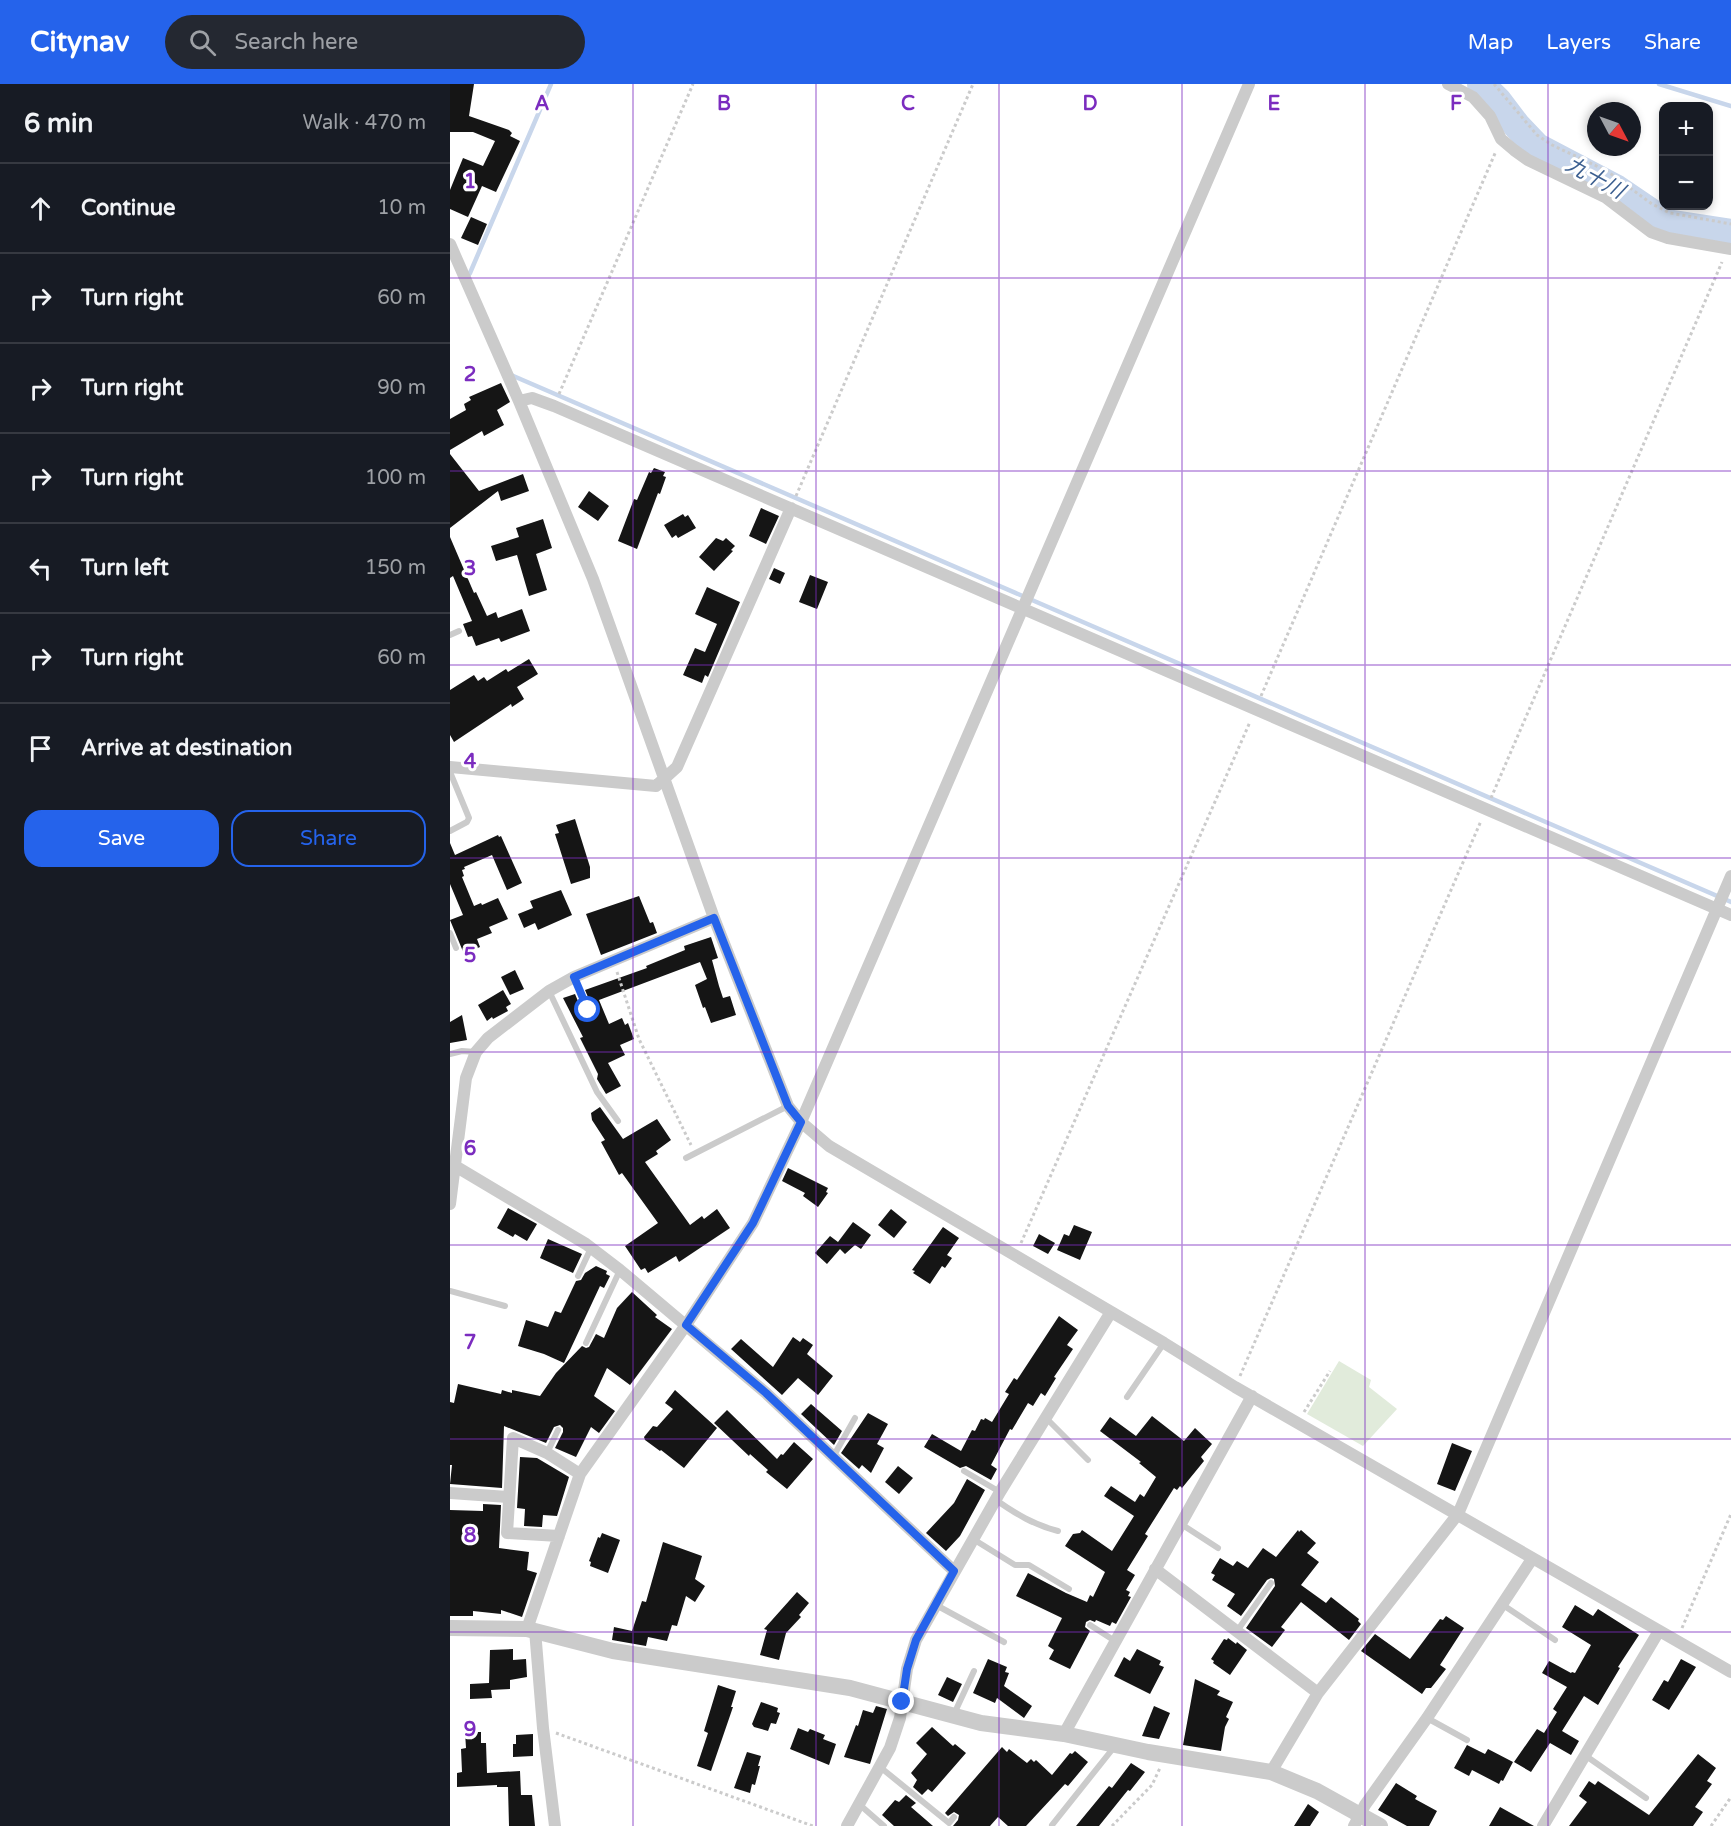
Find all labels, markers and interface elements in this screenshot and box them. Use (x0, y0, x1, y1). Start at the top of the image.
search box (165, 15, 585, 69)
text: Citynav (30, 25, 129, 59)
icon: search (186, 26, 219, 59)
text: Search here (234, 29, 358, 55)
text: Map (1468, 30, 1513, 55)
text: Layers (1546, 30, 1611, 55)
text: Share (1644, 30, 1701, 55)
text: A (535, 92, 550, 116)
text: B (717, 92, 731, 116)
text: C (901, 92, 915, 116)
text: D (1082, 92, 1098, 116)
text: E (1268, 92, 1281, 116)
text: F (1450, 92, 1462, 116)
north arrow (1587, 102, 1641, 156)
map controls (1659, 102, 1713, 210)
button: + (1659, 102, 1713, 156)
text: 6 min (24, 108, 93, 139)
text: Walk · 470 m (303, 111, 426, 135)
water label: 九十川 (1561, 152, 1630, 205)
button: − (1659, 156, 1713, 210)
text: 1 (464, 170, 476, 194)
icon: ahead (24, 192, 57, 225)
text: Continue (81, 195, 176, 221)
text: 10 m (377, 196, 426, 220)
icon: right (24, 282, 57, 315)
text: Turn right (81, 285, 183, 311)
text: 60 m (377, 286, 426, 310)
text: 2 (464, 363, 476, 387)
icon: right (24, 372, 57, 405)
text: Turn right (81, 375, 183, 401)
text: 90 m (377, 376, 426, 400)
icon: right (24, 462, 57, 495)
text: Turn right (81, 465, 183, 491)
text: 100 m (365, 466, 426, 490)
icon: left (24, 552, 57, 585)
text: Turn left (81, 555, 169, 581)
text: 150 m (365, 556, 426, 580)
text: 3 (464, 557, 476, 581)
icon: right (24, 642, 57, 675)
text: Turn right (81, 645, 183, 671)
text: 60 m (377, 646, 426, 670)
icon: arrive (24, 732, 57, 765)
text: Arrive at destination (81, 735, 292, 761)
text: 4 (464, 750, 477, 774)
button: Save (24, 810, 219, 867)
button: Share (231, 810, 426, 867)
text: 5 (464, 944, 476, 968)
route start (574, 996, 600, 1022)
text: 6 (464, 1137, 476, 1161)
text: 7 (464, 1331, 476, 1355)
text: 8 (464, 1524, 476, 1548)
route end (888, 1688, 914, 1714)
text: 9 (464, 1718, 476, 1742)

